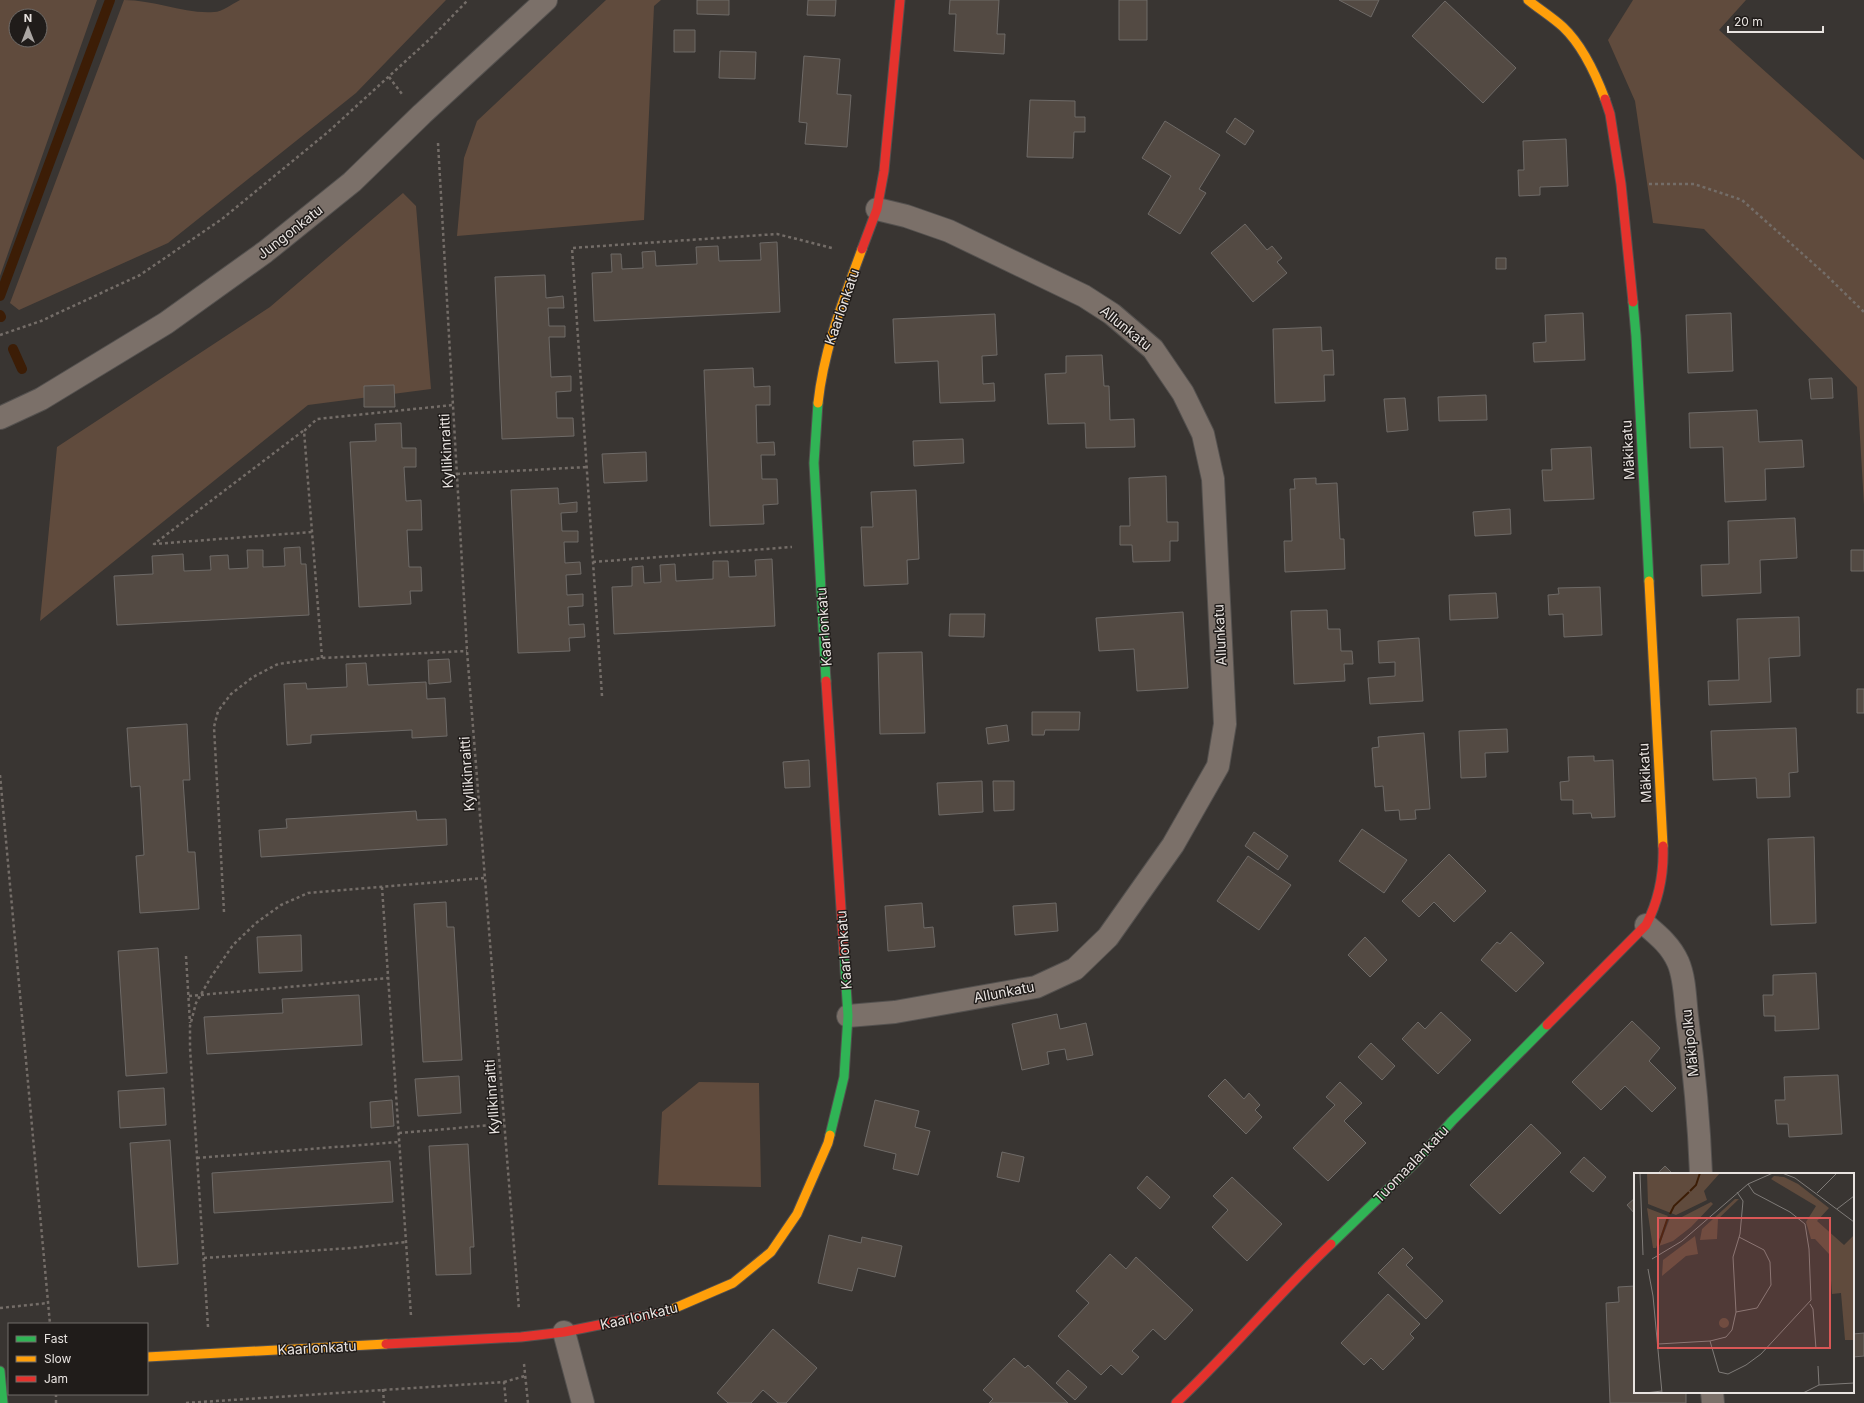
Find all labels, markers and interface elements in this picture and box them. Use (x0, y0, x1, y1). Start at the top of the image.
north arrow (8, 8, 48, 48)
scale bar (1728, 8, 1823, 34)
text: N (24, 11, 32, 25)
text: 20 m (1734, 14, 1763, 29)
street label: Jungonkatu (254, 201, 326, 262)
street label: Kaarlonkatu (821, 267, 862, 347)
street label: Allunkatu (1097, 302, 1156, 354)
street label: Kyllikinraitti (435, 413, 456, 489)
street label: Mäkikatu (1617, 420, 1638, 480)
street label: Kaarlonkatu (812, 587, 835, 667)
street label: Allunkatu (1209, 604, 1230, 666)
street label: Kyllikinraitti (455, 736, 478, 812)
street label: Mäkikatu (1634, 743, 1655, 803)
street label: Kaarlonkatu (832, 910, 855, 990)
street label: Allunkatu (972, 977, 1036, 1006)
street label: Mäkipolku (1678, 1008, 1702, 1078)
street label: Kyllikinraitti (480, 1059, 503, 1135)
street label: Tuomaalankatu (1370, 1122, 1452, 1206)
inset map (1634, 1173, 1854, 1393)
street label: Kaarlonkatu (598, 1298, 679, 1333)
legend (8, 1323, 148, 1395)
text: Fast (44, 1331, 68, 1346)
street label: Kaarlonkatu (277, 1337, 357, 1358)
text: Slow (44, 1351, 72, 1366)
text: Jam (44, 1371, 68, 1386)

